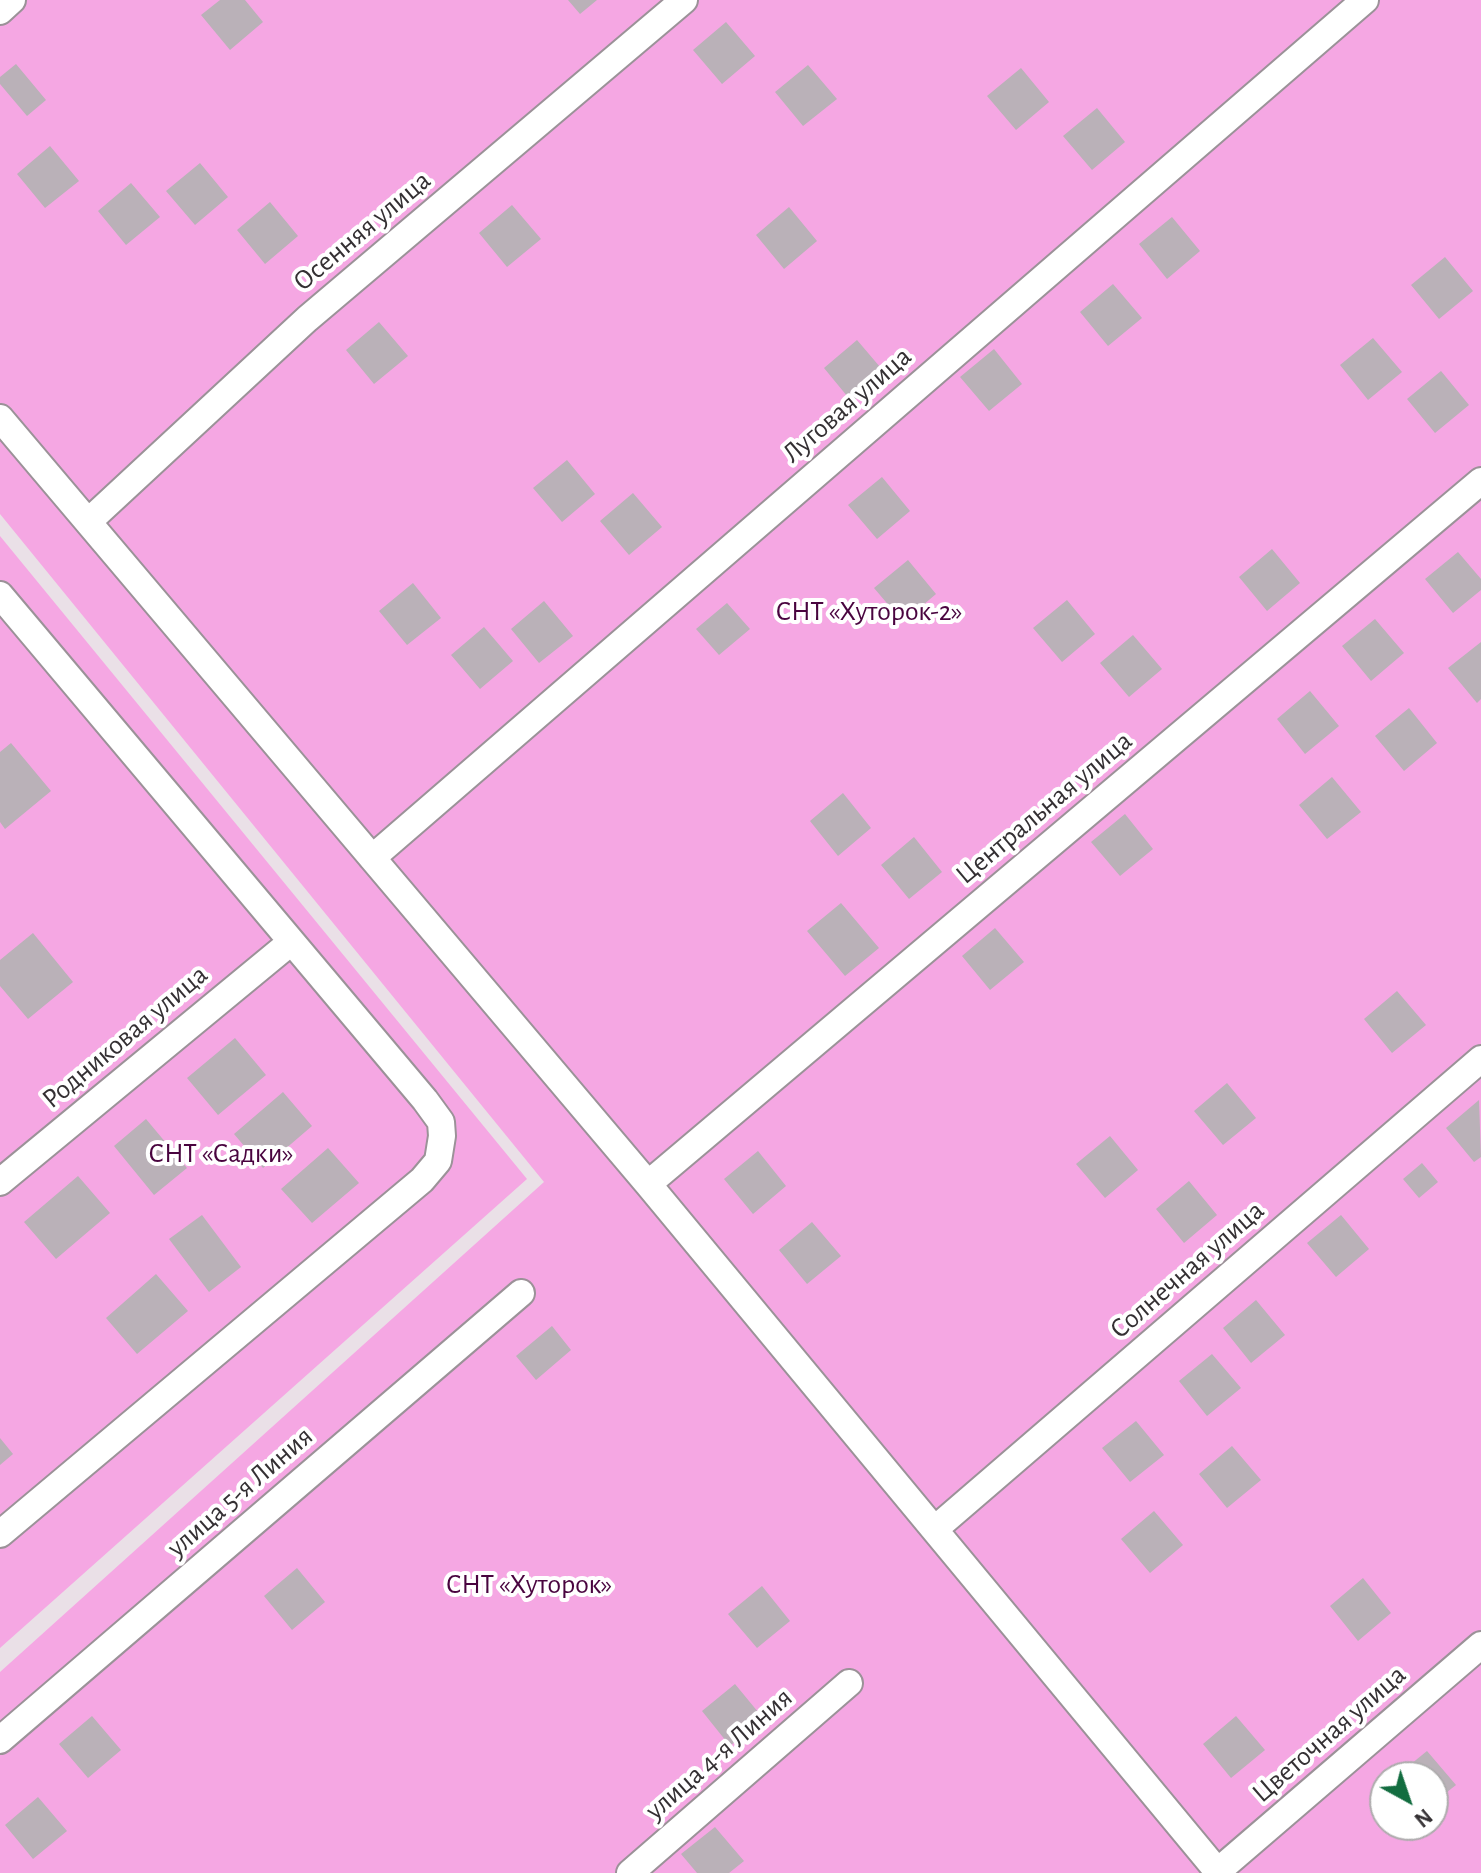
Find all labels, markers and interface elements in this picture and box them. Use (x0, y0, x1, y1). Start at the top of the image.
street label: Осенняя улица (286, 164, 438, 298)
street label: Луговая улица (776, 340, 918, 470)
park label: СНТ «Хуторок-2» (775, 595, 963, 629)
street label: Центральная улица (949, 724, 1139, 892)
street label: Родниковая улица (35, 958, 215, 1116)
park label: СНТ «Садки» (148, 1137, 294, 1171)
street label: Солнечная улица (1103, 1194, 1271, 1346)
street label: улица 5-я Линия (160, 1420, 320, 1564)
park label: СНТ «Хуторок» (446, 1568, 612, 1602)
street label: Цветочная улица (1245, 1658, 1413, 1810)
street label: улица 4-я Линия (639, 1681, 799, 1827)
north arrow (1369, 1761, 1449, 1841)
text: N (1410, 1805, 1436, 1831)

